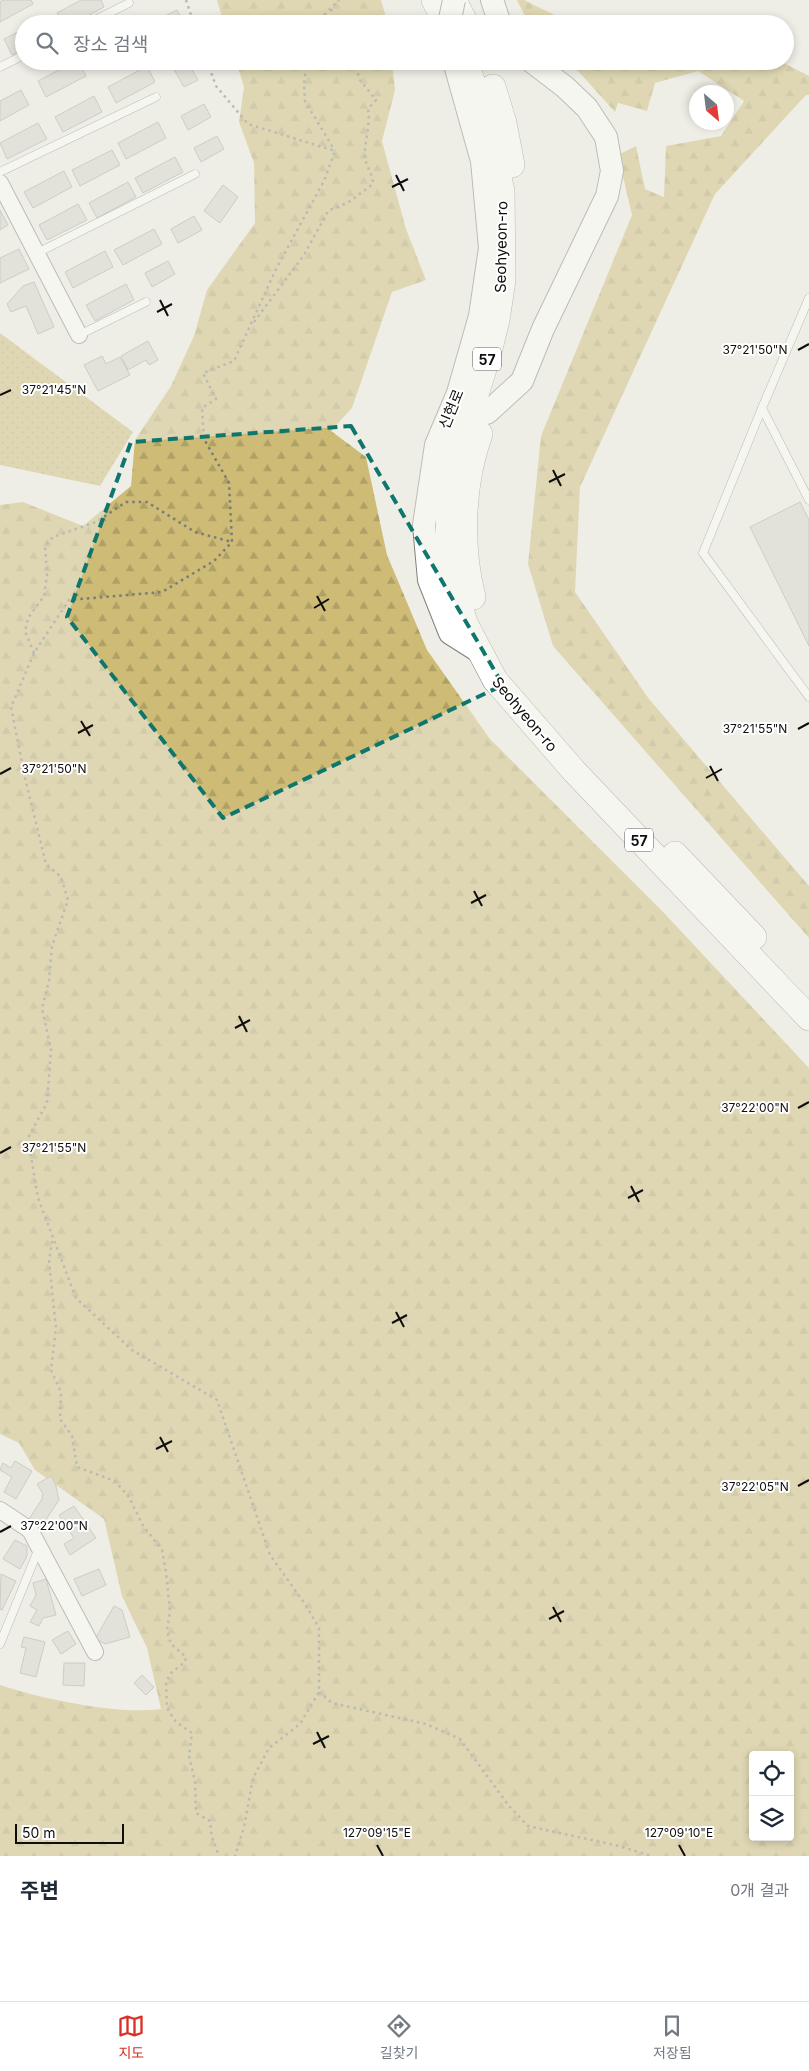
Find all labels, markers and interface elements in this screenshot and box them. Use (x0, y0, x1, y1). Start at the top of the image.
search box (15, 15, 794, 70)
icon: search (33, 29, 61, 57)
text: 장소 검색 (73, 33, 148, 56)
north arrow (689, 85, 734, 130)
street label: Seohyeon-ro (491, 201, 511, 293)
text: 37°21'50"N (723, 342, 787, 357)
road number: 57 (473, 348, 501, 370)
text: 37°21'45"N (22, 382, 86, 397)
street label: 신현로 (434, 386, 468, 432)
street label: Seohyeon-ro (488, 673, 562, 755)
text: 37°21'55"N (723, 721, 787, 736)
text: 37°21'50"N (22, 761, 86, 776)
road number: 57 (625, 828, 653, 852)
text: 37°22'00"N (721, 1100, 789, 1115)
text: 37°21'55"N (22, 1140, 86, 1155)
text: 37°22'05"N (721, 1479, 789, 1494)
text: 37°22'00"N (20, 1518, 88, 1533)
map controls (749, 1751, 794, 1841)
button: locate (749, 1751, 794, 1796)
button: layers (749, 1796, 794, 1841)
scale bar (15, 1821, 124, 1844)
text: 50 m (22, 1824, 56, 1841)
text: 127°09'15"E (343, 1825, 411, 1840)
text: 127°09'10"E (645, 1825, 713, 1840)
text: 주변 (20, 1878, 59, 1903)
text: 0개 결과 (730, 1880, 789, 1900)
tab: 지도 (117, 2012, 145, 2062)
tab: 길찾기 (380, 2012, 418, 2062)
tab: 저장됨 (653, 2012, 692, 2062)

